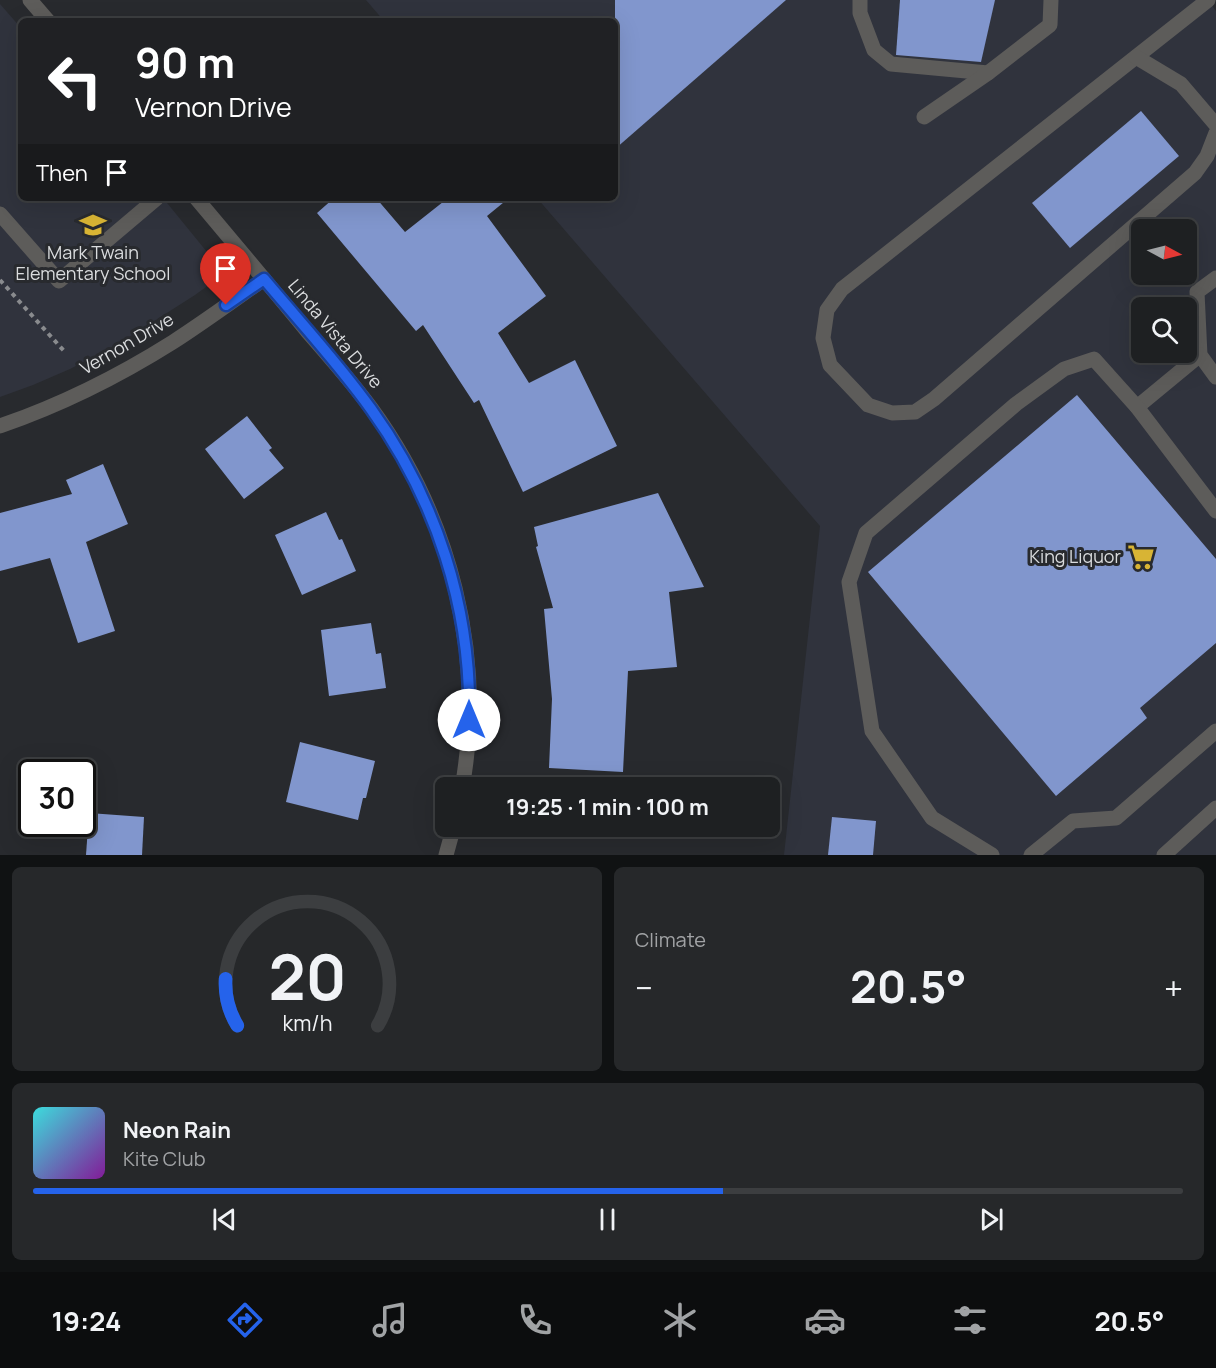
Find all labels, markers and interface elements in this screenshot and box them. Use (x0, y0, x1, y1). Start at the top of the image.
text: 90 m (135, 33, 235, 91)
icon: left (36, 42, 114, 120)
text: Vernon Drive (135, 88, 292, 125)
icon: arrive (100, 156, 133, 189)
text: Then (36, 158, 88, 188)
school or university icon: Mark Twain Elementary School (78, 210, 108, 240)
north arrow (1131, 219, 1197, 285)
map controls (1131, 219, 1197, 363)
place label: Mark Twain Elementary School (16, 240, 170, 285)
pin (200, 243, 251, 305)
icon: arrive (209, 252, 242, 285)
street label: Linda Vista Drive (283, 274, 388, 393)
button: search (1131, 297, 1197, 363)
street label: Vernon Drive (75, 307, 178, 380)
supermarket icon: King Liquor (1126, 542, 1156, 572)
place label: King Liquor (1029, 544, 1121, 568)
position arrow (437, 688, 501, 752)
speed limit sign: 30 (18, 759, 96, 837)
text: 19:25 · 1 min · 100 m (506, 792, 709, 822)
text: Climate (635, 926, 706, 953)
text: 20 (268, 933, 346, 1019)
text: 20.5° (850, 955, 967, 1017)
text: − (635, 965, 653, 1010)
text: + (1164, 965, 1183, 1010)
text: km/h (282, 1008, 332, 1037)
text: Neon Rain (123, 1115, 231, 1145)
text: Kite Club (123, 1145, 206, 1172)
icon: previous (208, 1203, 241, 1236)
icon: pause (591, 1203, 624, 1236)
icon: next (975, 1203, 1008, 1236)
icon: directions (224, 1299, 266, 1341)
icon: music (369, 1299, 411, 1341)
icon: phone (514, 1299, 556, 1341)
icon: climate (659, 1299, 701, 1341)
icon: car (804, 1299, 846, 1341)
icon: filters (949, 1299, 991, 1341)
text: 19:24 (52, 1302, 121, 1339)
text: 20.5° (1094, 1302, 1164, 1339)

